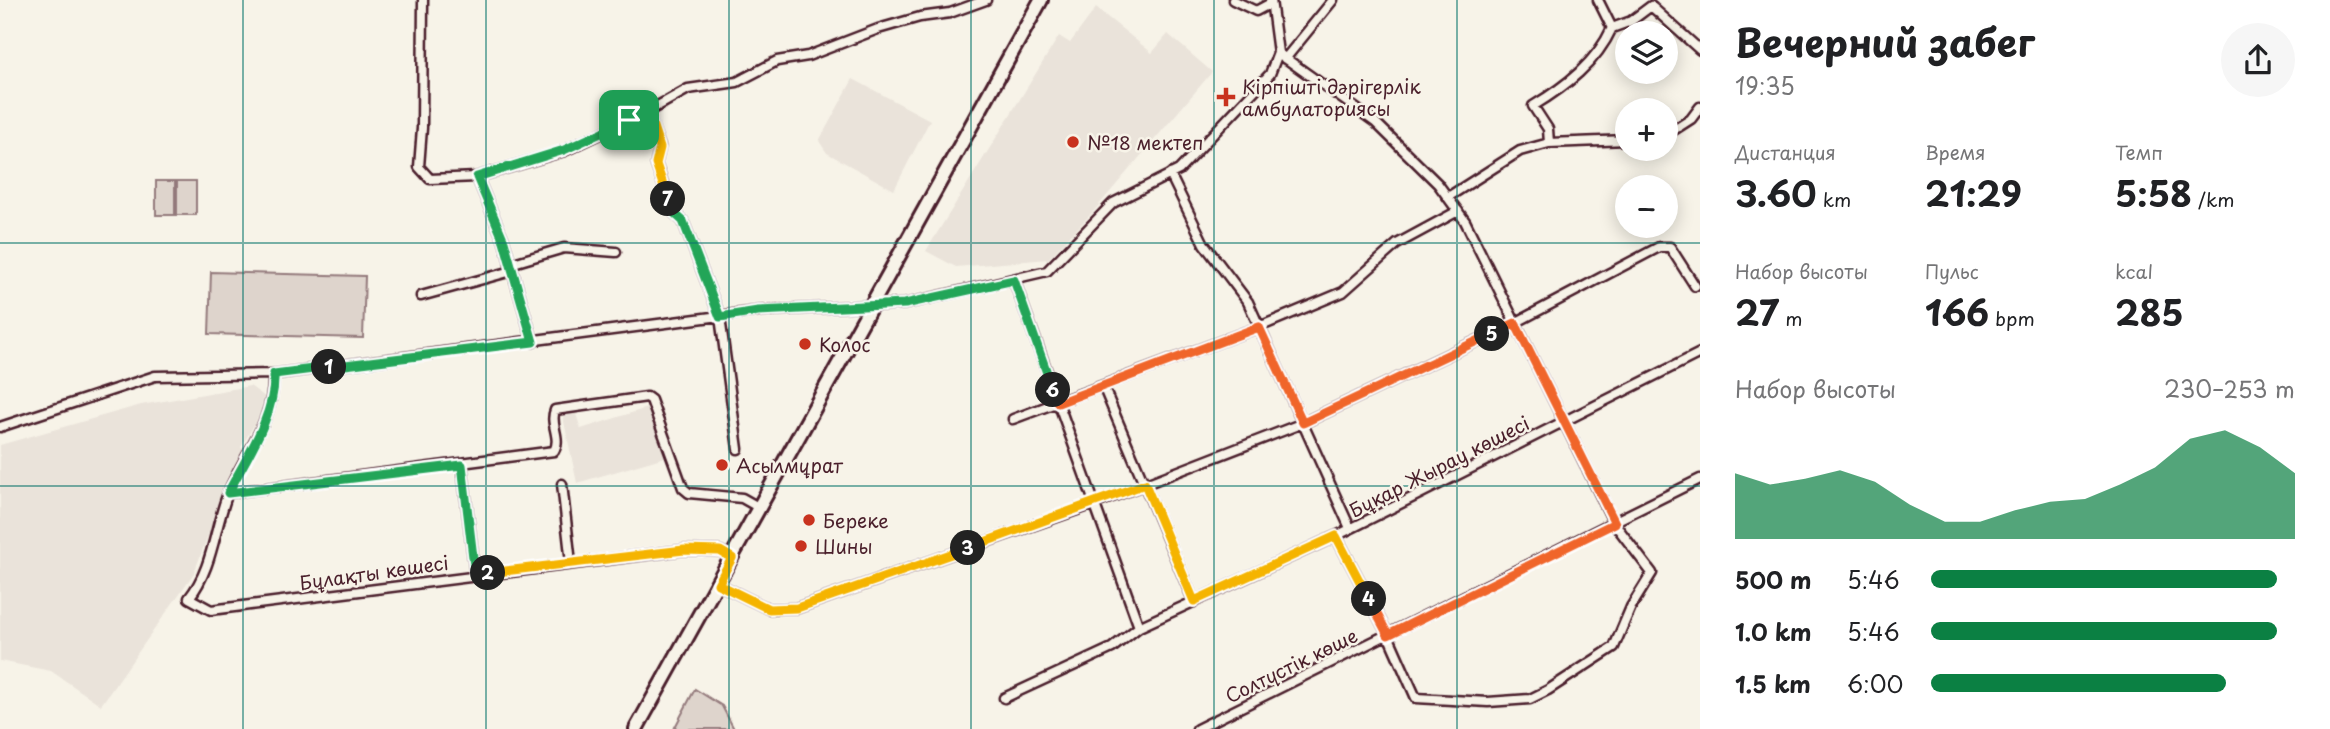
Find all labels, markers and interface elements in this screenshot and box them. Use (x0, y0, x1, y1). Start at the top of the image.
text: Вечерний забег (1735, 13, 2035, 70)
map controls (1615, 21, 1678, 238)
button: layers (1615, 21, 1678, 84)
button: share (2221, 23, 2295, 97)
text: 19:35 (1735, 68, 1795, 103)
place label: Кірпішті дәрігерлік амбулаториясы (1242, 72, 1421, 122)
marker: Кірпішті дәрігерлік амбулаториясы (1216, 87, 1236, 107)
pin (599, 90, 659, 150)
button: + (1615, 98, 1678, 161)
icon: arrive (610, 101, 648, 139)
place label: №18 мектеп (1087, 128, 1203, 156)
marker: №18 мектеп (1065, 134, 1081, 150)
text: Дистанция (1735, 138, 1836, 166)
text: Время (1925, 138, 1986, 166)
text: Темп (2115, 138, 2163, 166)
text: 3.60 (1735, 166, 1817, 219)
text: 21:29 (1925, 166, 2022, 219)
text: 5:58 (2115, 166, 2192, 219)
button: − (1615, 175, 1678, 238)
pin: 7 (650, 182, 686, 216)
text: 7 (662, 184, 673, 212)
text: km (1817, 185, 1851, 213)
text: /km (2192, 185, 2234, 213)
text: Набор высоты (1735, 257, 1868, 285)
text: Пульс (1925, 257, 1979, 285)
text: kcal (2115, 257, 2153, 285)
text: 27 (1735, 285, 1779, 338)
text: 166 (1925, 285, 1989, 338)
text: 285 (2115, 285, 2184, 338)
text: m (1779, 304, 1803, 332)
text: bpm (1989, 304, 2035, 332)
pin: 5 (1474, 316, 1510, 352)
text: 5 (1485, 319, 1498, 347)
place label: Колос (819, 330, 871, 358)
marker: Колос (797, 336, 813, 352)
pin: 1 (312, 350, 346, 384)
text: 1 (324, 352, 333, 380)
text: Набор высоты (1735, 371, 1896, 406)
text: 230–253 m (2164, 371, 2295, 406)
pin: 6 (1036, 372, 1070, 408)
text: 6 (1046, 375, 1059, 403)
street label: Бұқар Жырау көшесі (1344, 408, 1534, 524)
place label: Асылмұрат (736, 451, 843, 479)
marker: Асылмұрат (714, 457, 730, 473)
place label: Береке (823, 506, 889, 534)
marker: Береке (801, 512, 817, 528)
pin: 3 (950, 530, 986, 566)
place label: Шины (815, 532, 873, 560)
text: 3 (961, 533, 974, 561)
marker: Шины (793, 538, 809, 554)
street label: Бұлақты көшесі (298, 548, 450, 596)
pin: 2 (470, 556, 505, 590)
text: 2 (481, 558, 494, 586)
text: 500 m (1735, 562, 1812, 597)
text: 5:46 (1847, 562, 1900, 597)
pin: 4 (1352, 582, 1386, 616)
text: 4 (1362, 584, 1375, 612)
text: 1.0 km (1735, 614, 1812, 649)
text: 5:46 (1847, 614, 1900, 649)
street label: Солтүстік көше (1220, 621, 1362, 709)
text: 1.5 km (1735, 666, 1811, 701)
text: 6:00 (1847, 666, 1903, 701)

